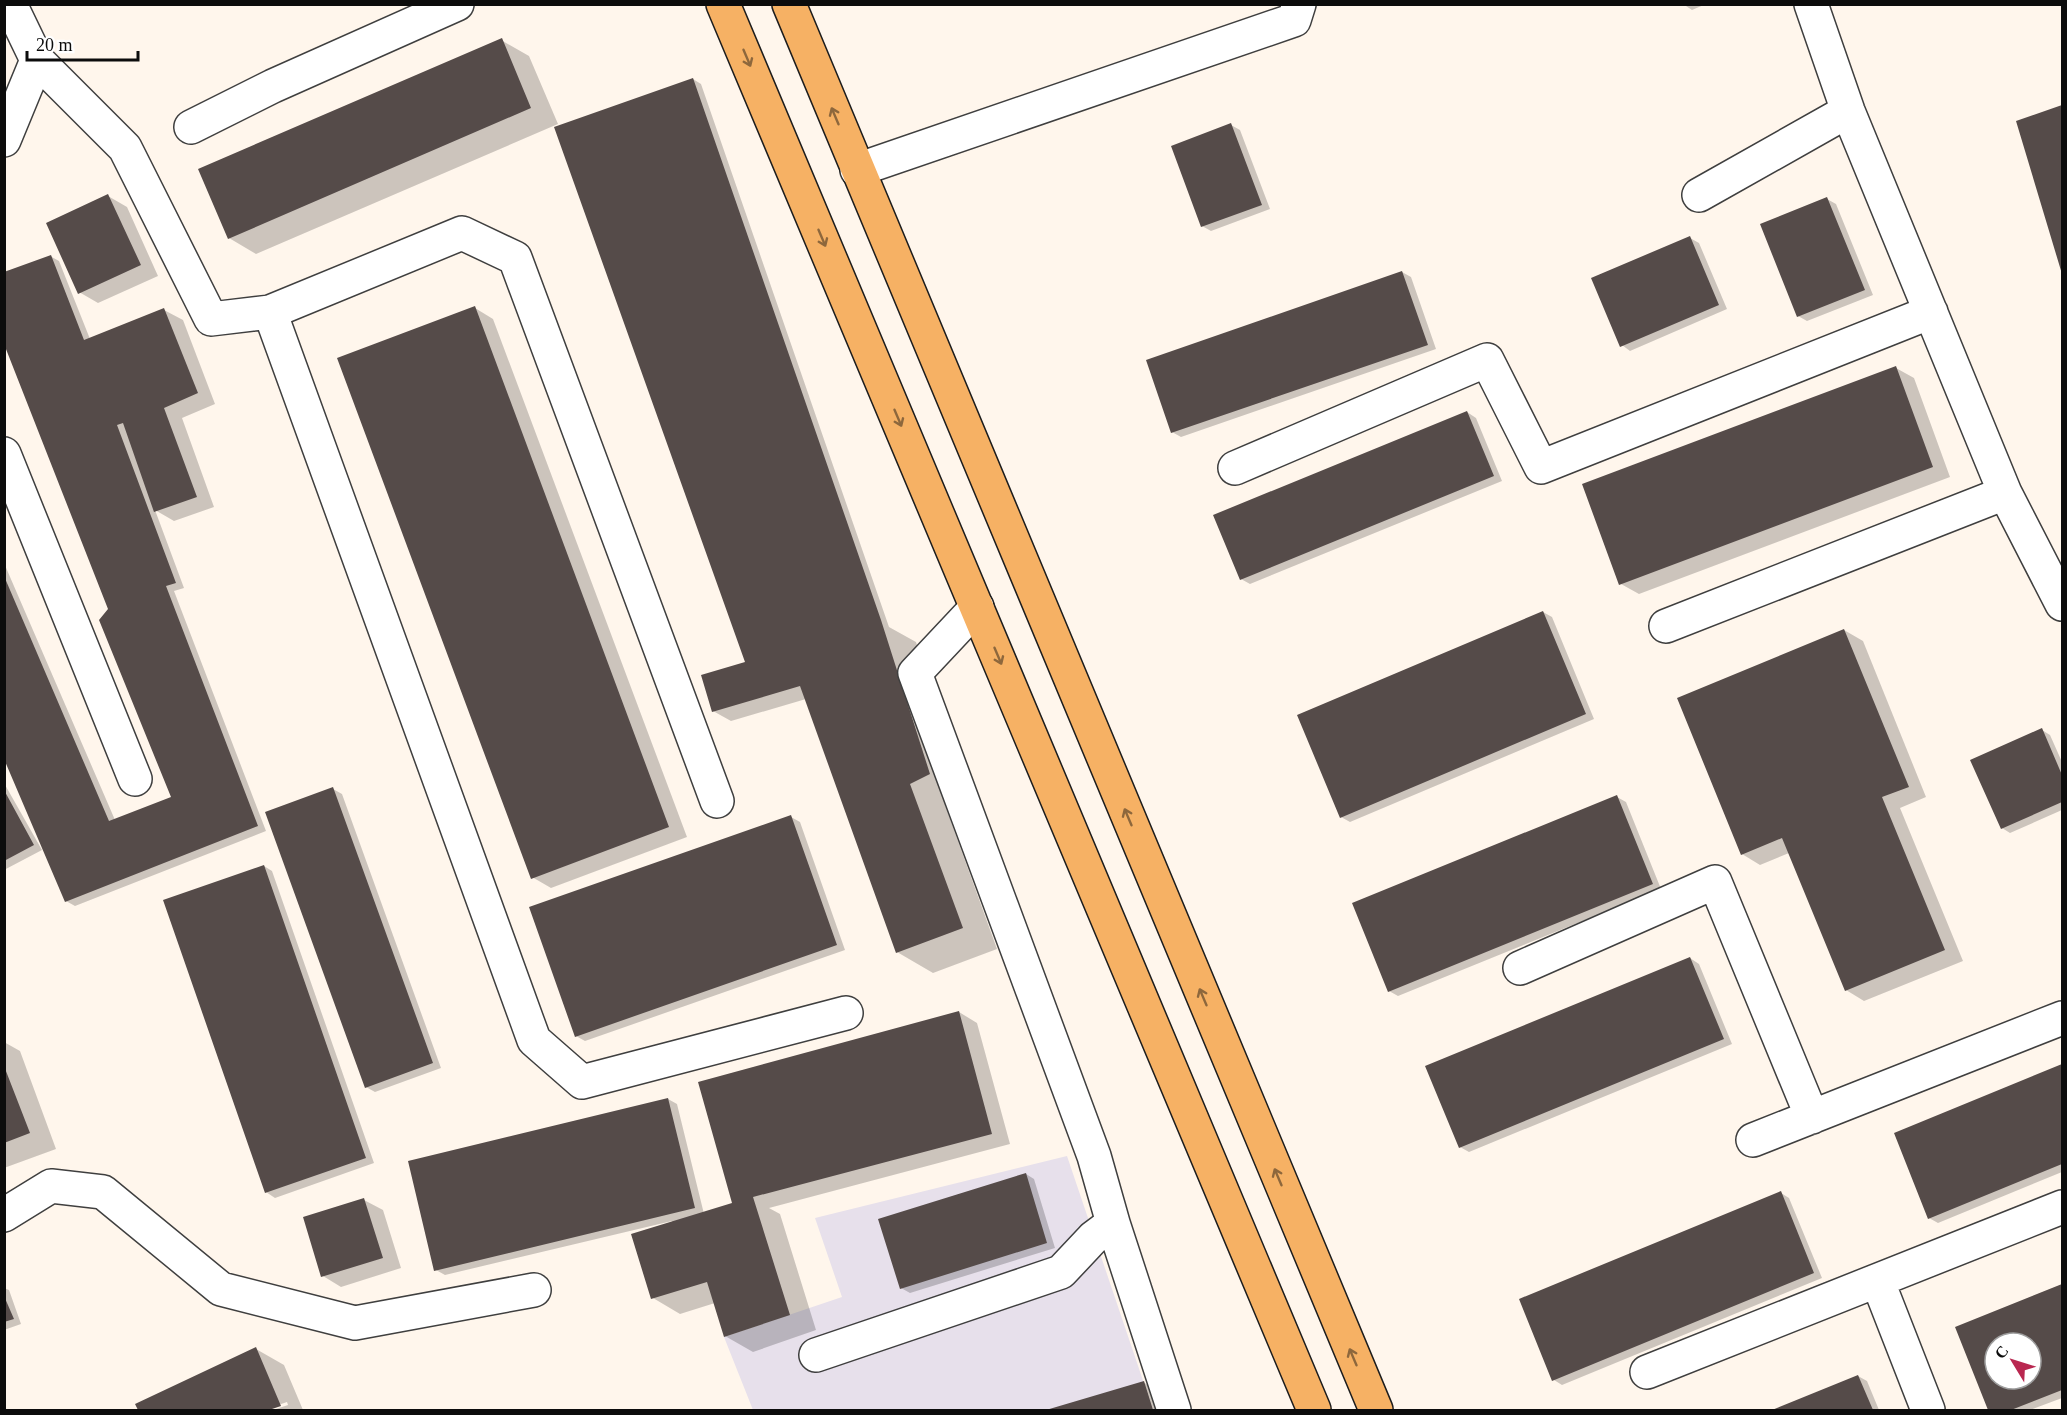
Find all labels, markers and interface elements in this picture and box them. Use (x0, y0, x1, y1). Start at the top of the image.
scale bar (27, 24, 138, 62)
text: 20 m (36, 35, 73, 55)
one-way arrow (742, 48, 753, 67)
one-way arrow (829, 107, 840, 126)
one-way arrow (817, 228, 828, 246)
one-way arrow (893, 408, 904, 426)
one-way arrow (993, 646, 1004, 664)
one-way arrow (1122, 808, 1133, 826)
one-way arrow (1197, 988, 1208, 1006)
one-way arrow (1272, 1168, 1283, 1186)
north arrow (1983, 1331, 2043, 1391)
text: С (1991, 1342, 2012, 1362)
one-way arrow (1347, 1348, 1358, 1366)

